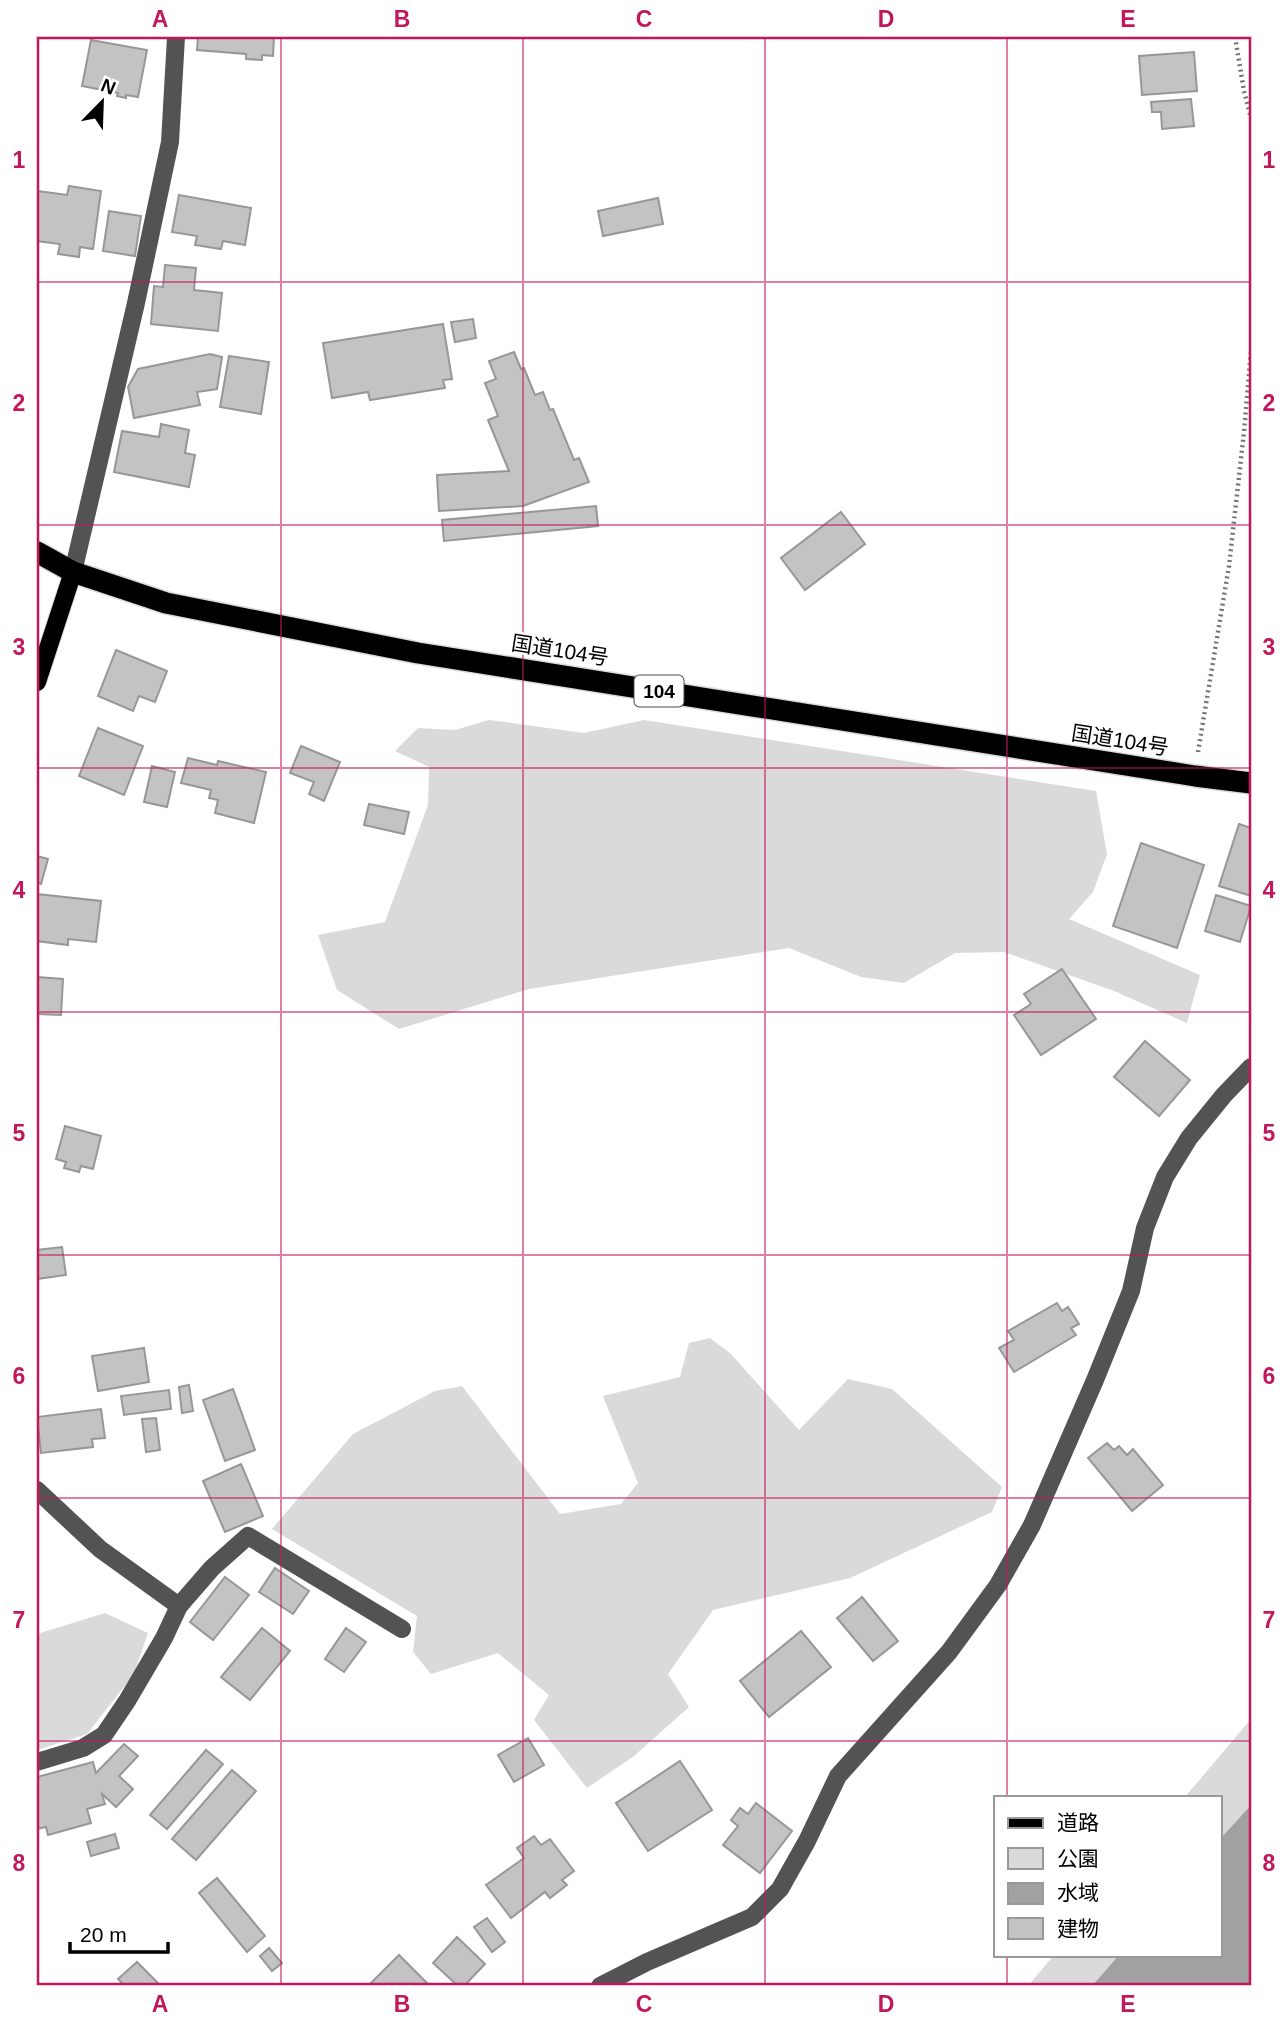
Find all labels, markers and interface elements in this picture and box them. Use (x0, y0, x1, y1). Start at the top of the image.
text: A (152, 6, 168, 32)
text: B (394, 6, 410, 32)
text: C (636, 6, 652, 32)
text: D (878, 6, 894, 32)
text: E (1120, 6, 1136, 32)
north arrow (66, 66, 136, 136)
text: N (98, 74, 119, 99)
text: 1 (13, 147, 26, 173)
text: 1 (1263, 147, 1276, 173)
text: 2 (13, 390, 25, 416)
text: 2 (1263, 390, 1275, 416)
street label: 国道104号 (510, 631, 610, 669)
text: 3 (13, 634, 25, 660)
text: 3 (1263, 634, 1275, 660)
road number: 104 (634, 676, 684, 706)
street label: 国道104号 (1070, 721, 1170, 759)
text: 4 (13, 877, 26, 903)
text: 4 (1263, 877, 1276, 903)
text: 5 (13, 1120, 26, 1146)
text: 5 (1263, 1120, 1276, 1146)
text: 6 (13, 1363, 25, 1389)
text: 6 (1263, 1363, 1275, 1389)
text: 7 (13, 1607, 25, 1633)
text: 7 (1263, 1607, 1275, 1633)
legend (994, 1796, 1222, 1956)
text: 道路 (1057, 1811, 1099, 1834)
text: 公園 (1057, 1847, 1099, 1870)
text: 8 (13, 1850, 26, 1876)
text: 8 (1263, 1850, 1276, 1876)
text: 水域 (1057, 1881, 1099, 1904)
scale bar (70, 1911, 168, 1955)
text: 建物 (1057, 1917, 1099, 1940)
text: 20 m (80, 1923, 127, 1946)
text: A (152, 1991, 168, 2017)
text: B (394, 1991, 410, 2017)
text: C (636, 1991, 652, 2017)
text: D (878, 1991, 894, 2017)
text: E (1120, 1991, 1136, 2017)

